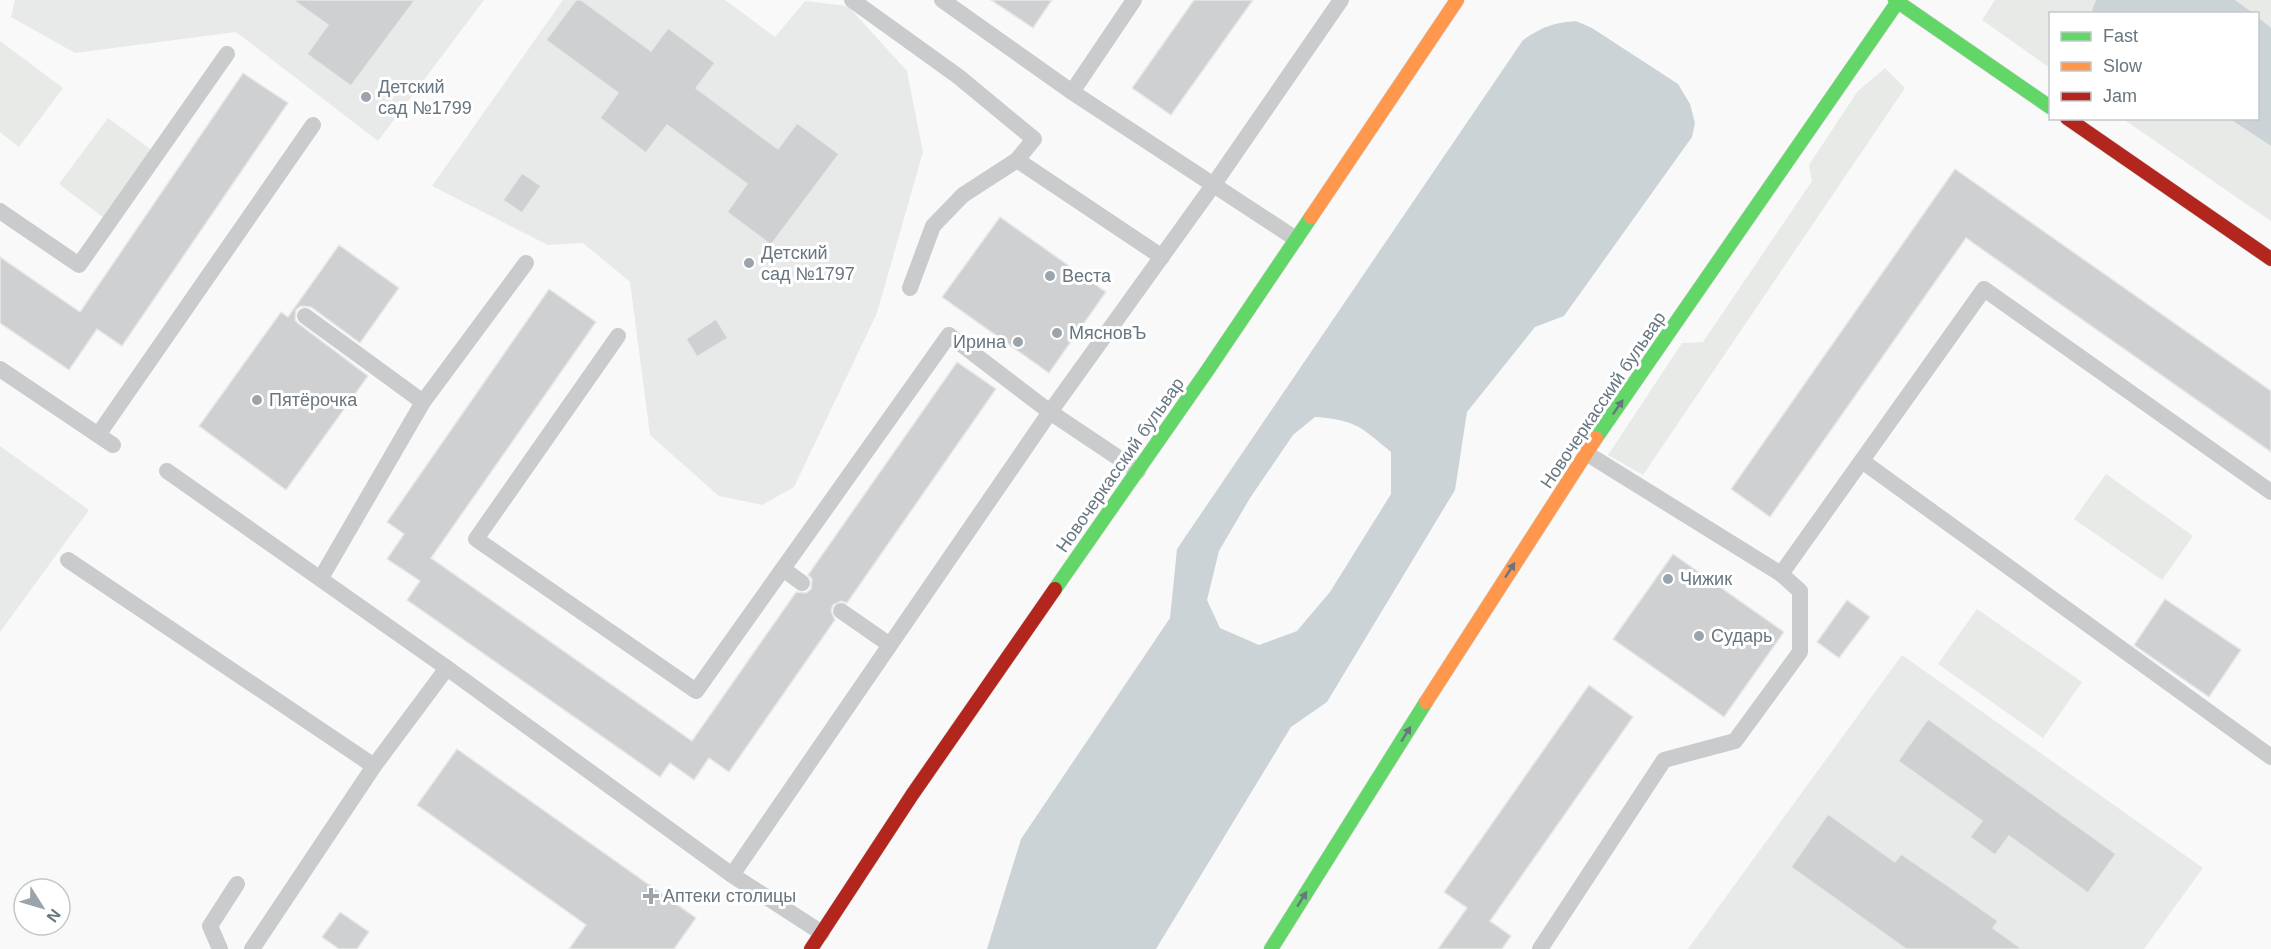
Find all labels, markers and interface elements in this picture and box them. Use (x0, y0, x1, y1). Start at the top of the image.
legend (2049, 12, 2259, 120)
text: Fast (2103, 26, 2138, 46)
text: Slow (2103, 56, 2143, 76)
place label: Детский сад №1799 (378, 77, 472, 118)
text: Jam (2103, 86, 2137, 106)
marker: Детский сад №1799 (359, 90, 373, 104)
place label: Детский сад №1797 (761, 243, 855, 284)
marker: Детский сад №1797 (742, 256, 756, 270)
place label: Веста (1062, 266, 1112, 286)
marker: Веста (1043, 269, 1057, 283)
street label: Новочеркасский бульвар (1536, 308, 1670, 492)
place label: МясновЪ (1069, 323, 1147, 343)
marker: МясновЪ (1050, 326, 1064, 340)
place label: Ирина (953, 332, 1007, 352)
marker: Ирина (1011, 335, 1025, 349)
street label: Новочеркасский бульвар (1052, 374, 1188, 556)
place label: Пятёрочка (269, 390, 358, 410)
marker: Пятёрочка (250, 393, 264, 407)
one-way arrow (1612, 400, 1624, 416)
one-way arrow (1505, 562, 1516, 578)
place label: Чижик (1680, 569, 1732, 589)
marker: Чижик (1661, 572, 1675, 586)
place label: Сударь (1711, 626, 1772, 646)
marker: Сударь (1692, 629, 1706, 643)
one-way arrow (1400, 727, 1412, 743)
north arrow (12, 877, 72, 937)
place label: Аптеки столицы (663, 886, 796, 906)
marker: Аптеки столицы (644, 889, 658, 903)
one-way arrow (1297, 891, 1308, 908)
text: N (43, 906, 64, 925)

